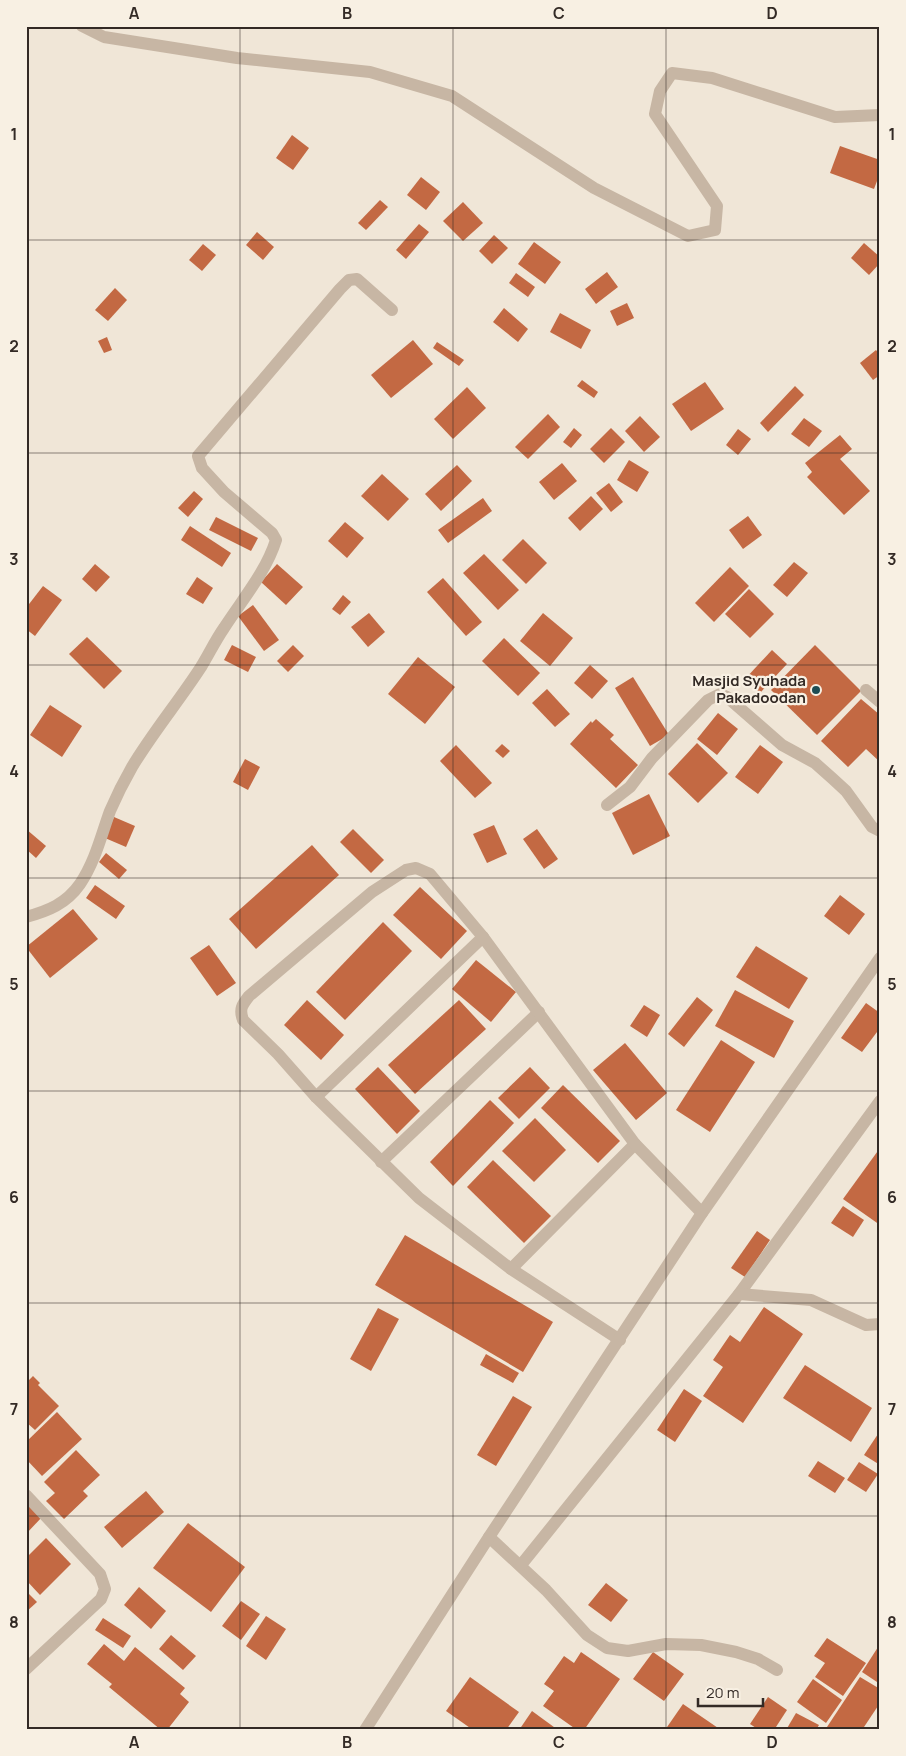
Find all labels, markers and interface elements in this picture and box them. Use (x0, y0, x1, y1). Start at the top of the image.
text: A (129, 2, 140, 24)
text: B (342, 2, 352, 24)
text: C (553, 2, 565, 24)
text: D (766, 2, 778, 24)
text: 1 (10, 123, 18, 145)
text: 1 (888, 123, 896, 145)
text: 2 (9, 335, 19, 357)
text: 2 (887, 335, 897, 357)
text: 3 (9, 548, 19, 570)
text: 3 (887, 548, 897, 570)
place label: Masjid Syuhada Pakadoodan (692, 670, 806, 708)
marker: Masjid Syuhada Pakadoodan (810, 684, 822, 696)
text: 4 (9, 760, 19, 782)
text: 4 (887, 760, 897, 782)
text: 5 (9, 973, 19, 995)
text: 5 (887, 973, 897, 995)
text: 6 (9, 1186, 19, 1208)
text: 6 (887, 1186, 897, 1208)
text: 7 (10, 1398, 18, 1420)
text: 7 (888, 1398, 896, 1420)
text: 8 (9, 1611, 19, 1633)
text: 8 (887, 1611, 897, 1633)
scale bar (698, 1676, 764, 1708)
text: 20 m (706, 1682, 739, 1703)
text: A (129, 1731, 140, 1753)
text: B (342, 1731, 352, 1753)
text: C (553, 1731, 565, 1753)
text: D (766, 1731, 778, 1753)

